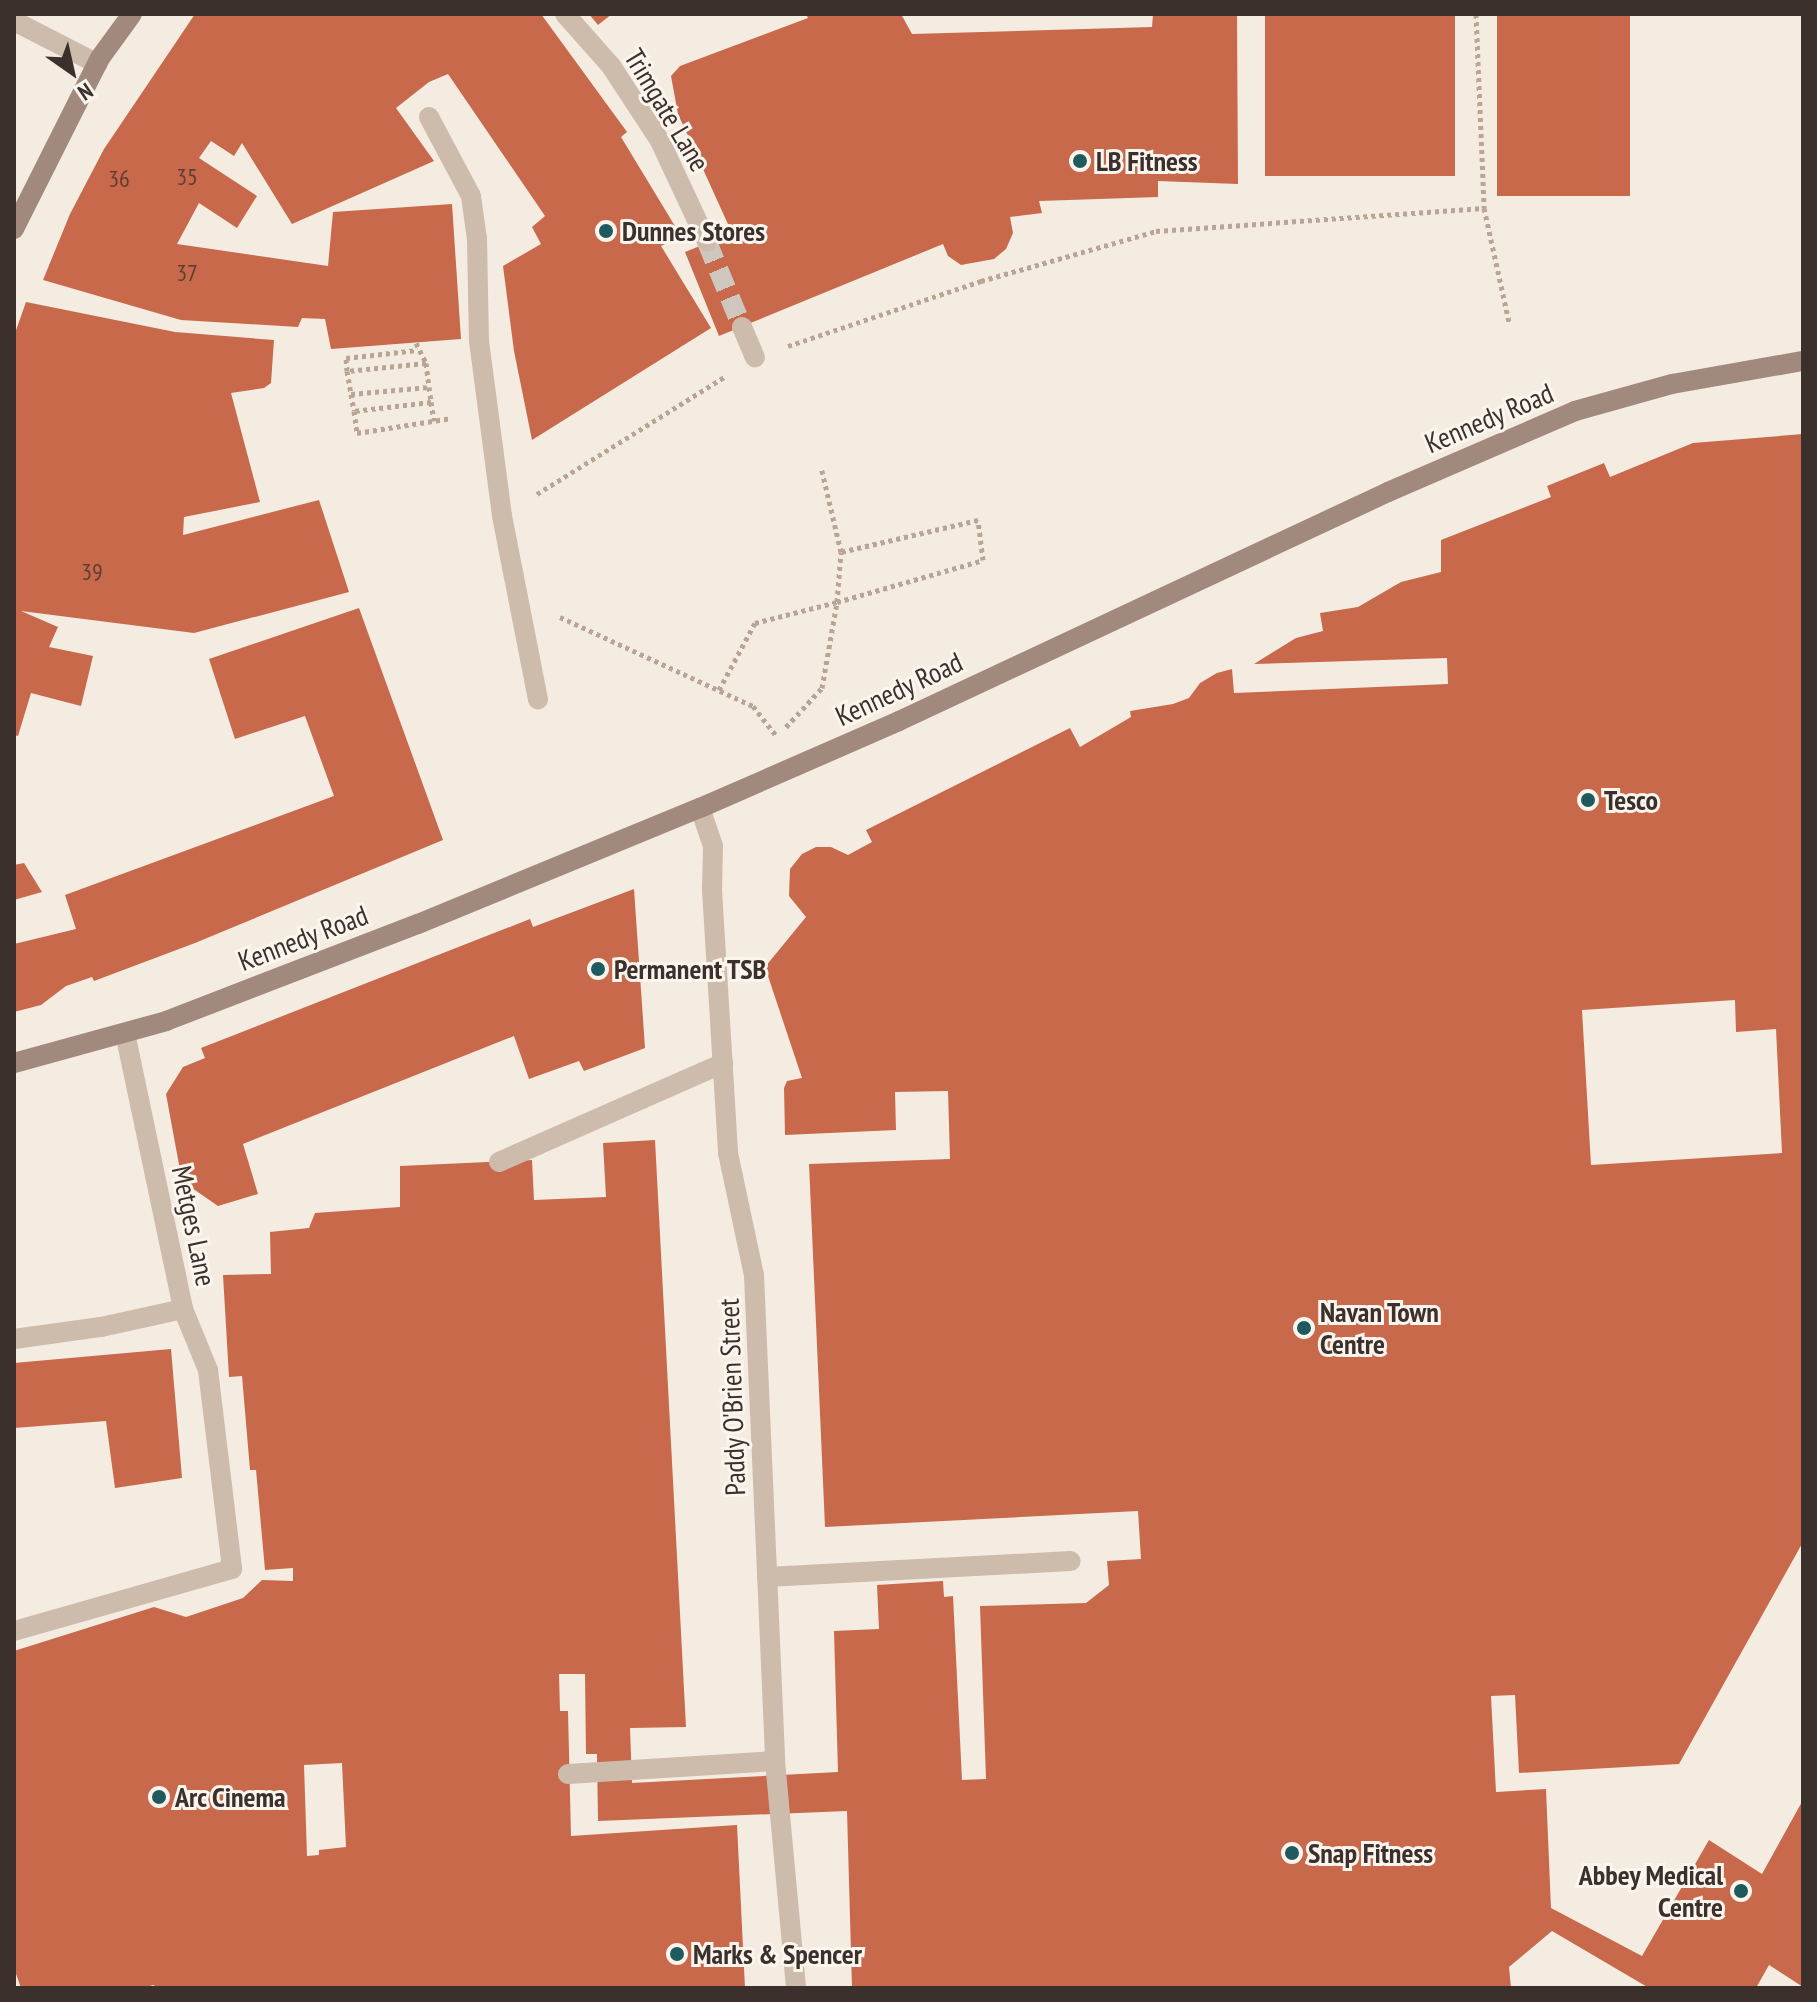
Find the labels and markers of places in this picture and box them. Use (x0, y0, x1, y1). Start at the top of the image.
place label: LB Fitness (1096, 144, 1198, 178)
marker: LB Fitness (1071, 152, 1089, 170)
place label: Dunnes Stores (622, 214, 765, 248)
marker: Dunnes Stores (597, 222, 615, 240)
place label: Tesco (1604, 783, 1658, 817)
marker: Tesco (1579, 791, 1597, 809)
place label: Permanent TSB (614, 952, 767, 986)
marker: Permanent TSB (589, 960, 607, 978)
place label: Navan Town Centre (1320, 1295, 1440, 1361)
marker: Navan Town Centre (1295, 1319, 1313, 1337)
place label: Arc Cinema (175, 1780, 287, 1814)
marker: Arc Cinema (150, 1788, 168, 1806)
place label: Snap Fitness (1308, 1836, 1433, 1870)
marker: Snap Fitness (1283, 1844, 1301, 1862)
place label: Abbey Medical Centre (1578, 1858, 1723, 1924)
marker: Abbey Medical Centre (1730, 1880, 1752, 1902)
place label: Marks & Spencer (693, 1937, 862, 1971)
marker: Marks & Spencer (668, 1945, 686, 1963)

